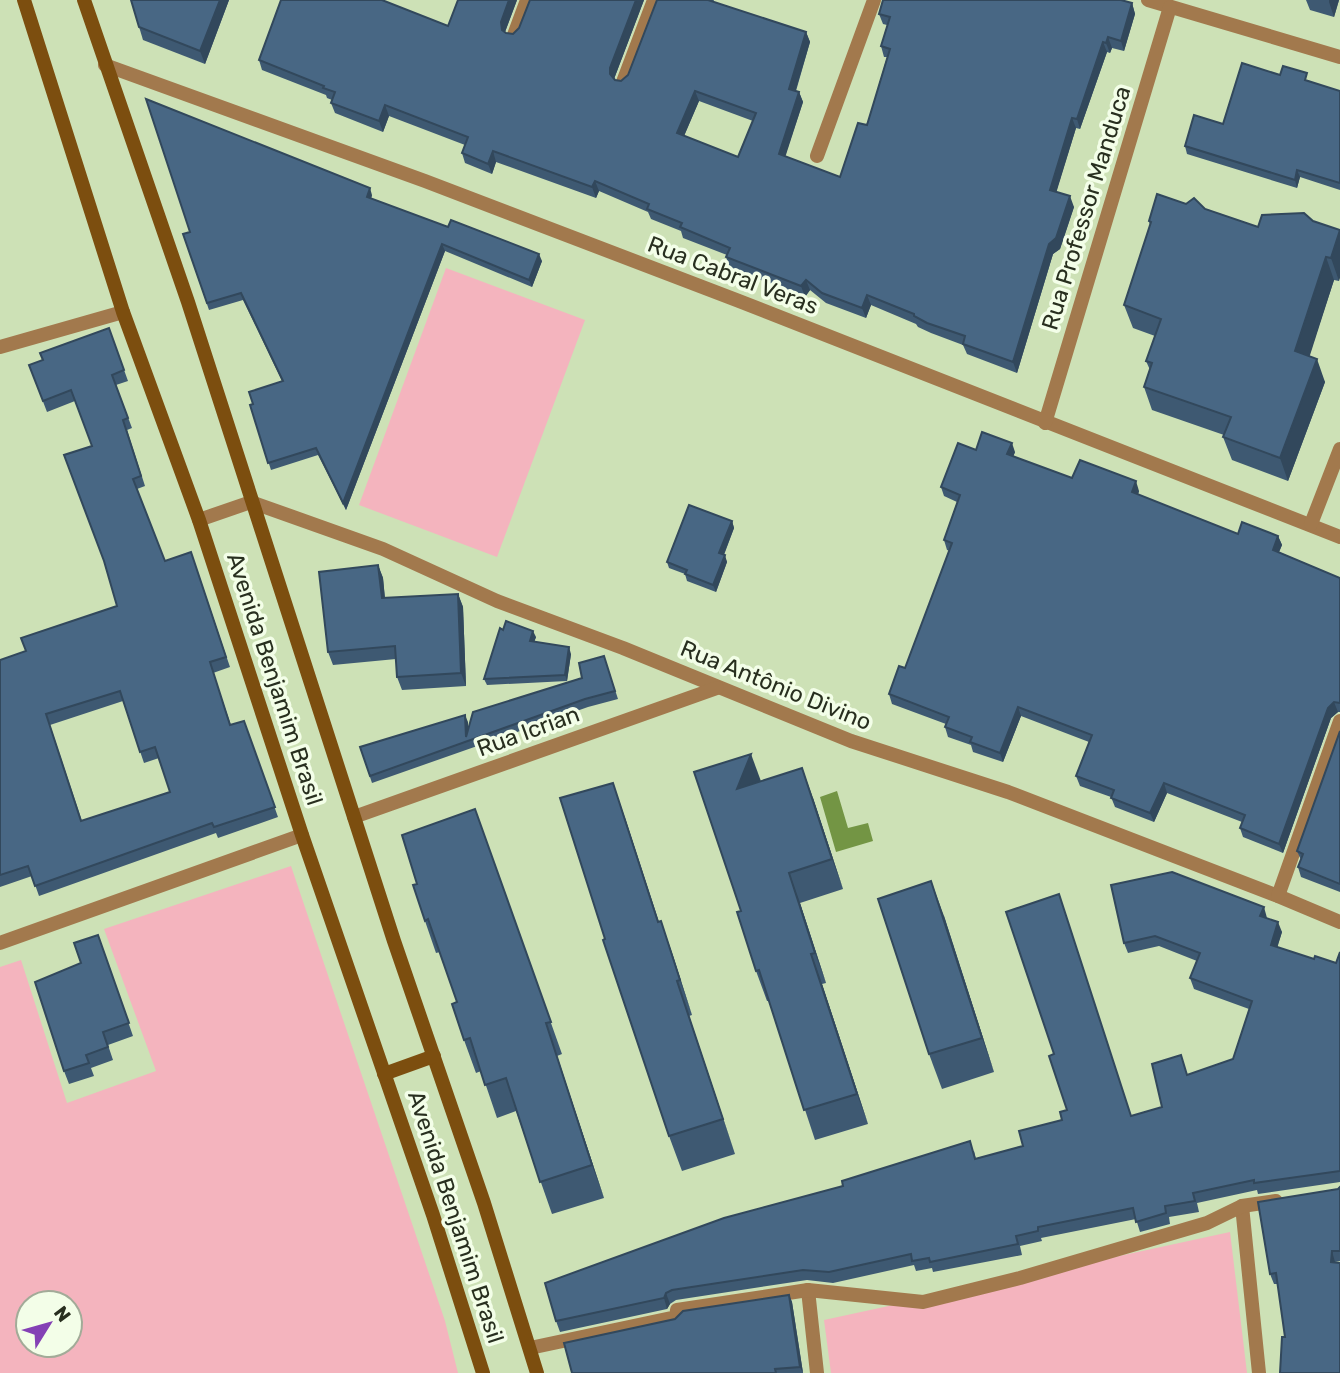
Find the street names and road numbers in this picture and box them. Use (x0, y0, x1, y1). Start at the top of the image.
street label: Rua Professor Manduca (1036, 83, 1136, 333)
street label: Rua Cabral Veras (644, 230, 822, 320)
street label: Avenida Benjamim Brasil (221, 549, 329, 809)
street label: Rua Antônio Divino (677, 634, 875, 736)
street label: Rua Icrian (473, 700, 583, 762)
street label: Avenida Benjamim Brasil (402, 1087, 510, 1347)

